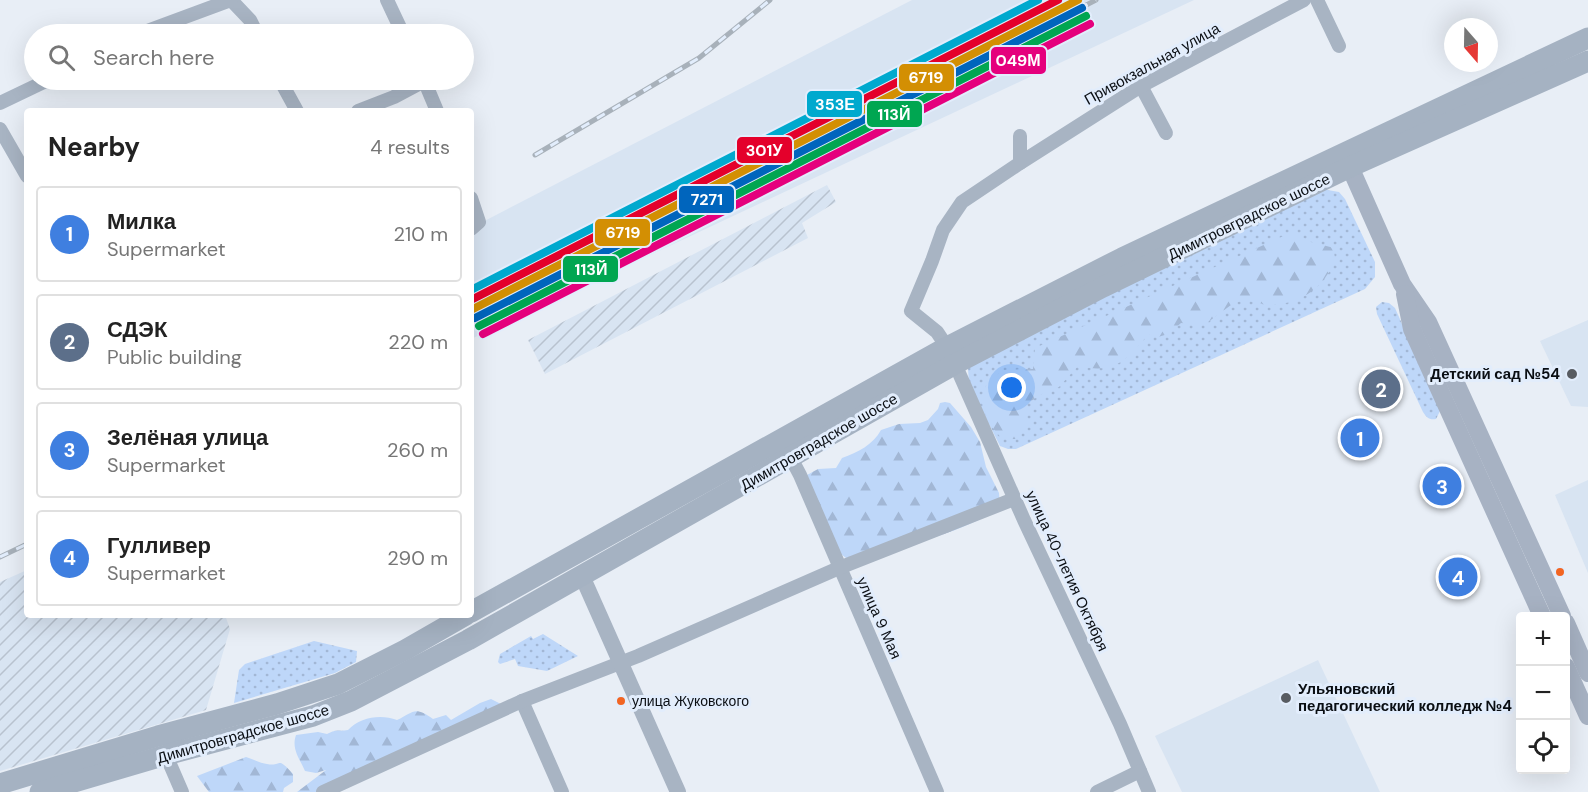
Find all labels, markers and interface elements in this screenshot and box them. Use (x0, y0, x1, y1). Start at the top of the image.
street label: Привокзальная улица (1081, 18, 1224, 110)
north arrow (1444, 18, 1498, 72)
search box (24, 24, 474, 90)
icon: search (45, 41, 78, 74)
text: Search here (93, 43, 214, 72)
line badge: 049М (990, 46, 1047, 75)
text: 049М (995, 50, 1041, 71)
line badge: 6719 (898, 63, 955, 92)
text: 6719 (909, 67, 943, 88)
line badge: 353Е (806, 90, 863, 118)
text: 353Е (815, 94, 855, 115)
line badge: 113Й (866, 100, 923, 128)
text: 113Й (878, 104, 910, 125)
text: Nearby (48, 130, 140, 164)
text: 4 results (370, 134, 450, 160)
line badge: 301У (736, 136, 793, 164)
text: 301У (746, 140, 783, 161)
street label: Димитровградское шоссе (1164, 169, 1334, 265)
line badge: 7271 (678, 185, 735, 214)
text: 7271 (691, 189, 723, 210)
text: Милка (107, 207, 176, 236)
line badge: 6719 (594, 218, 651, 247)
text: 1 (66, 221, 73, 247)
text: 210 m (393, 221, 448, 247)
text: 6719 (606, 222, 640, 243)
text: Supermarket (107, 236, 226, 262)
line badge: 113Й (562, 255, 619, 283)
text: 113Й (575, 259, 607, 280)
text: СДЭК (107, 315, 167, 344)
text: 2 (64, 329, 75, 355)
text: 220 m (388, 329, 448, 355)
text: Public building (107, 344, 242, 370)
place label: Детский сад №54 (1430, 364, 1560, 384)
pin: 2 (1362, 366, 1400, 412)
marker: Детский сад №54 (1565, 367, 1579, 381)
your location (997, 373, 1026, 402)
street label: Димитровградское шоссе (737, 389, 901, 495)
pin: 1 (1340, 416, 1380, 460)
text: Зелёная улица (107, 423, 268, 452)
text: 3 (63, 437, 76, 463)
text: 260 m (387, 437, 448, 463)
text: Supermarket (107, 452, 226, 478)
pin: 3 (1422, 464, 1462, 508)
street label: улица 40-летия Октября (1021, 487, 1113, 655)
text: Гулливер (107, 531, 211, 560)
text: 4 (63, 545, 76, 571)
text: 290 m (387, 545, 448, 571)
pin: 4 (1438, 554, 1478, 600)
text: Supermarket (107, 560, 226, 586)
unlabelled marker (1554, 566, 1566, 578)
street label: улица 9 Мая (852, 574, 906, 662)
map controls (1516, 612, 1570, 774)
button: + (1516, 612, 1570, 666)
button: − (1516, 666, 1570, 720)
place label: Ульяновский педагогический колледж №4 (1298, 679, 1512, 716)
marker: Ульяновский педагогический колледж №4 (1279, 691, 1293, 705)
place label: улица Жуковского (632, 692, 749, 710)
marker: улица Жуковского (615, 695, 627, 707)
street label: Димитровградское шоссе (155, 700, 331, 768)
button: locate (1516, 720, 1570, 774)

